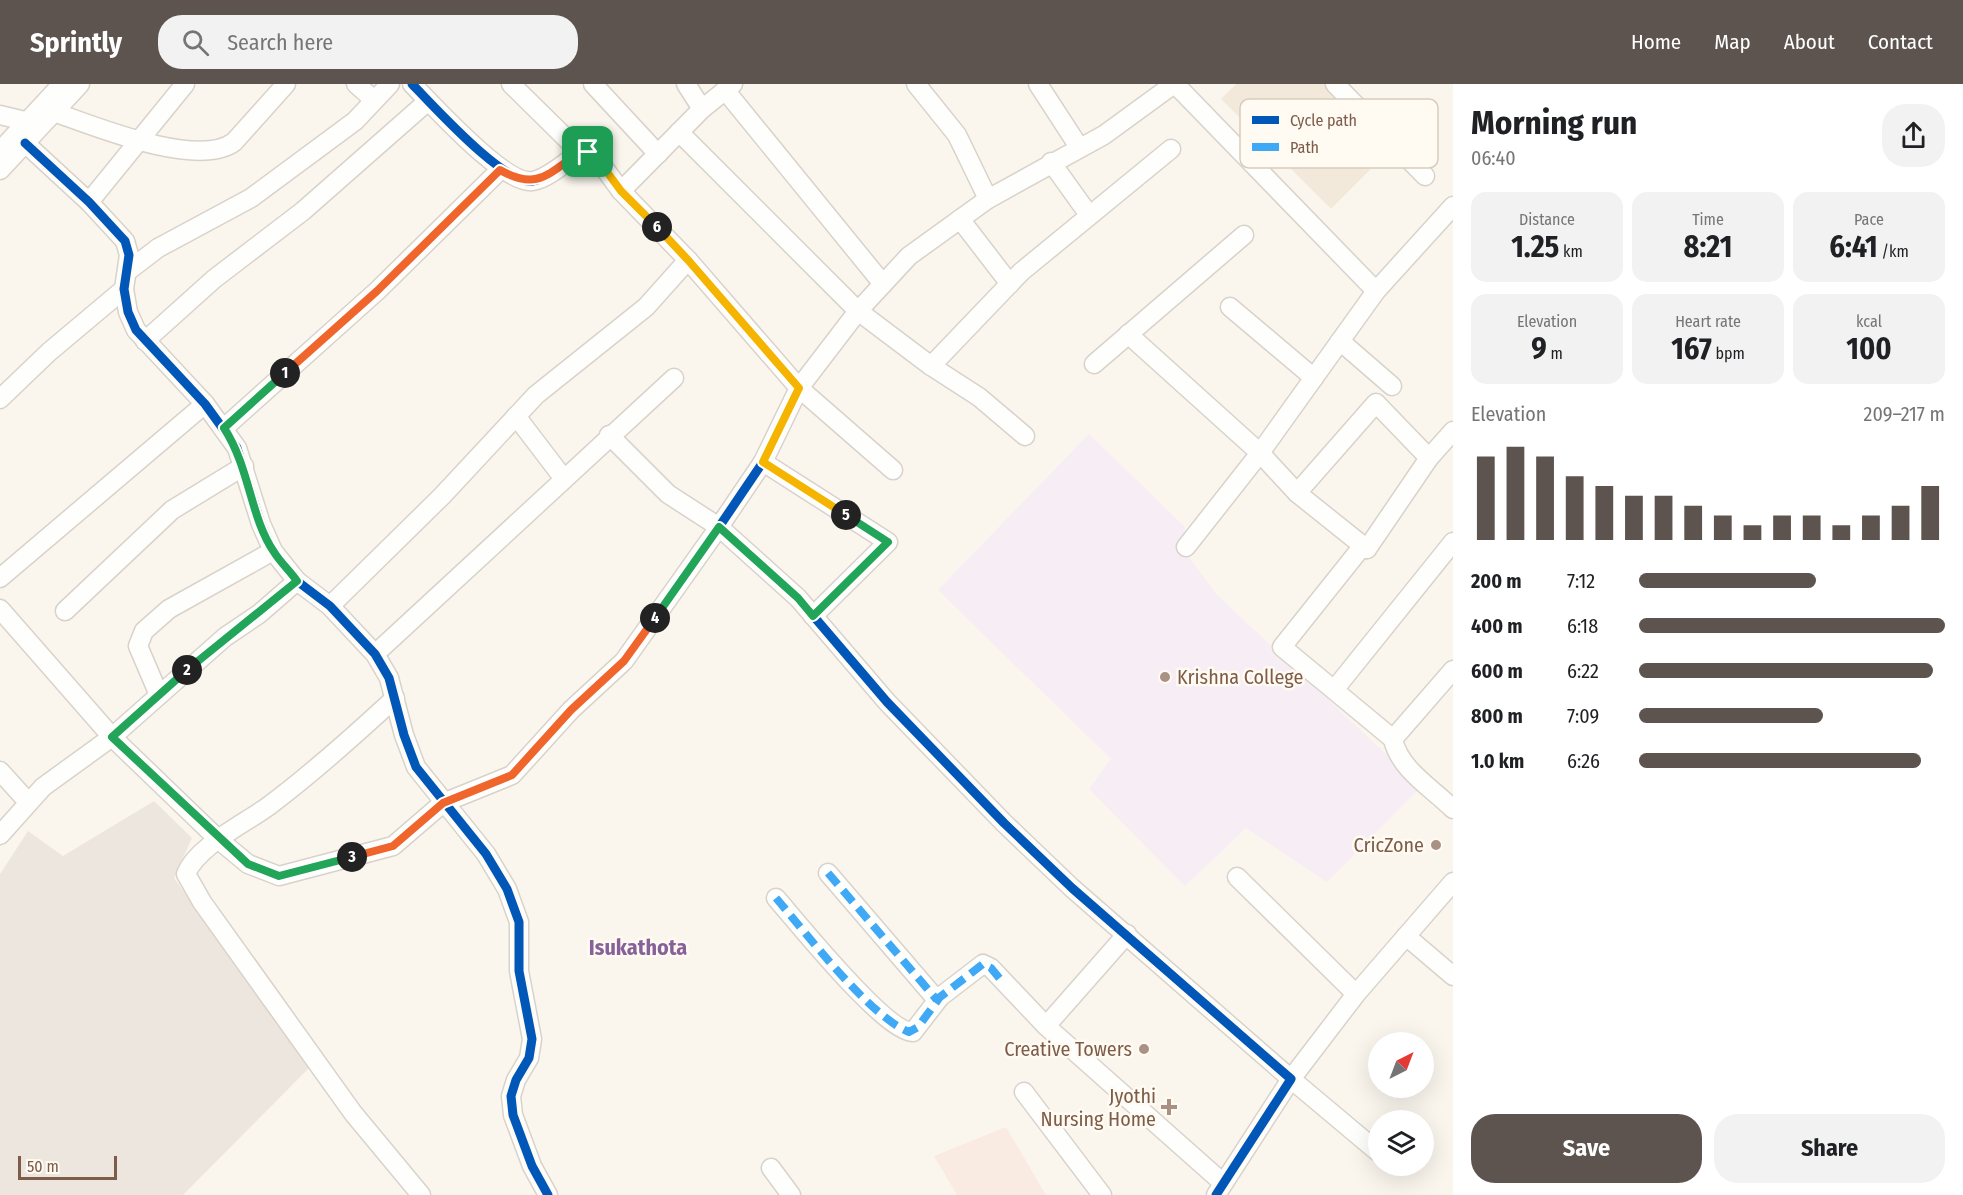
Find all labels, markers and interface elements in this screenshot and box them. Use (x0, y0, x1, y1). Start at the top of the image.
search box (158, 15, 578, 69)
text: Sprintly (30, 26, 122, 59)
icon: search (179, 26, 212, 59)
text: Search here (227, 29, 333, 56)
text: Home (1631, 29, 1681, 55)
text: Map (1714, 29, 1751, 55)
text: About (1784, 29, 1835, 55)
text: Contact (1868, 29, 1933, 55)
legend (1240, 99, 1438, 168)
text: Morning run (1471, 103, 1637, 143)
button: share (1882, 104, 1945, 167)
text: Cycle path (1290, 111, 1357, 130)
pin (562, 126, 613, 177)
icon: arrive (571, 135, 604, 168)
text: Path (1290, 138, 1319, 157)
text: 06:40 (1471, 146, 1516, 170)
text: Distance (1519, 210, 1575, 229)
text: Time (1692, 210, 1724, 229)
text: Pace (1854, 210, 1884, 229)
pin: 6 (642, 212, 672, 242)
text: 6 (653, 217, 661, 236)
text: 1.25 (1511, 229, 1559, 265)
text: 8:21 (1684, 229, 1732, 265)
text: 6:41 (1829, 229, 1878, 265)
text: km (1559, 242, 1583, 261)
text: /km (1878, 242, 1909, 261)
text: Elevation (1517, 312, 1577, 331)
text: Heart rate (1675, 312, 1741, 331)
text: kcal (1856, 312, 1882, 331)
text: 9 (1531, 331, 1547, 367)
text: 167 (1671, 331, 1712, 367)
text: 100 (1846, 331, 1892, 367)
text: m (1547, 344, 1563, 363)
text: bpm (1712, 344, 1745, 363)
pin: 1 (270, 358, 300, 388)
text: 1 (282, 363, 288, 382)
text: Elevation (1471, 402, 1546, 426)
text: 209–217 m (1864, 402, 1945, 426)
pin: 5 (831, 500, 861, 530)
text: 5 (842, 505, 850, 524)
text: 200 m (1471, 569, 1522, 593)
text: 7:12 (1567, 569, 1595, 593)
pin: 4 (640, 603, 670, 633)
text: 4 (651, 608, 659, 627)
text: 400 m (1471, 614, 1523, 638)
text: 6:18 (1567, 614, 1598, 638)
pin: 2 (172, 655, 202, 685)
text: 600 m (1471, 659, 1523, 683)
text: 6:22 (1567, 659, 1599, 683)
text: 2 (183, 660, 191, 679)
place label: Krishna College (1177, 665, 1303, 689)
marker: Krishna College (1158, 670, 1172, 684)
text: 800 m (1471, 704, 1523, 728)
text: 7:09 (1567, 704, 1599, 728)
text: 1.0 km (1471, 749, 1524, 773)
text: 6:26 (1567, 749, 1600, 773)
place label: CricZone (1354, 833, 1424, 857)
marker: CricZone (1429, 838, 1443, 852)
pin: 3 (337, 842, 367, 872)
text: 3 (348, 847, 356, 866)
district label: Isukathota (589, 934, 687, 961)
north arrow (1368, 1032, 1434, 1098)
map controls (1368, 1032, 1434, 1176)
place label: Creative Towers (1004, 1037, 1132, 1061)
marker: Creative Towers (1137, 1042, 1151, 1056)
place label: Jyothi Nursing Home (1041, 1084, 1156, 1131)
marker: Jyothi Nursing Home (1160, 1098, 1178, 1116)
button: layers (1368, 1110, 1434, 1176)
button: Save (1471, 1114, 1702, 1183)
button: Share (1714, 1114, 1945, 1183)
scale bar (18, 1153, 117, 1180)
text: 50 m (27, 1157, 59, 1176)

